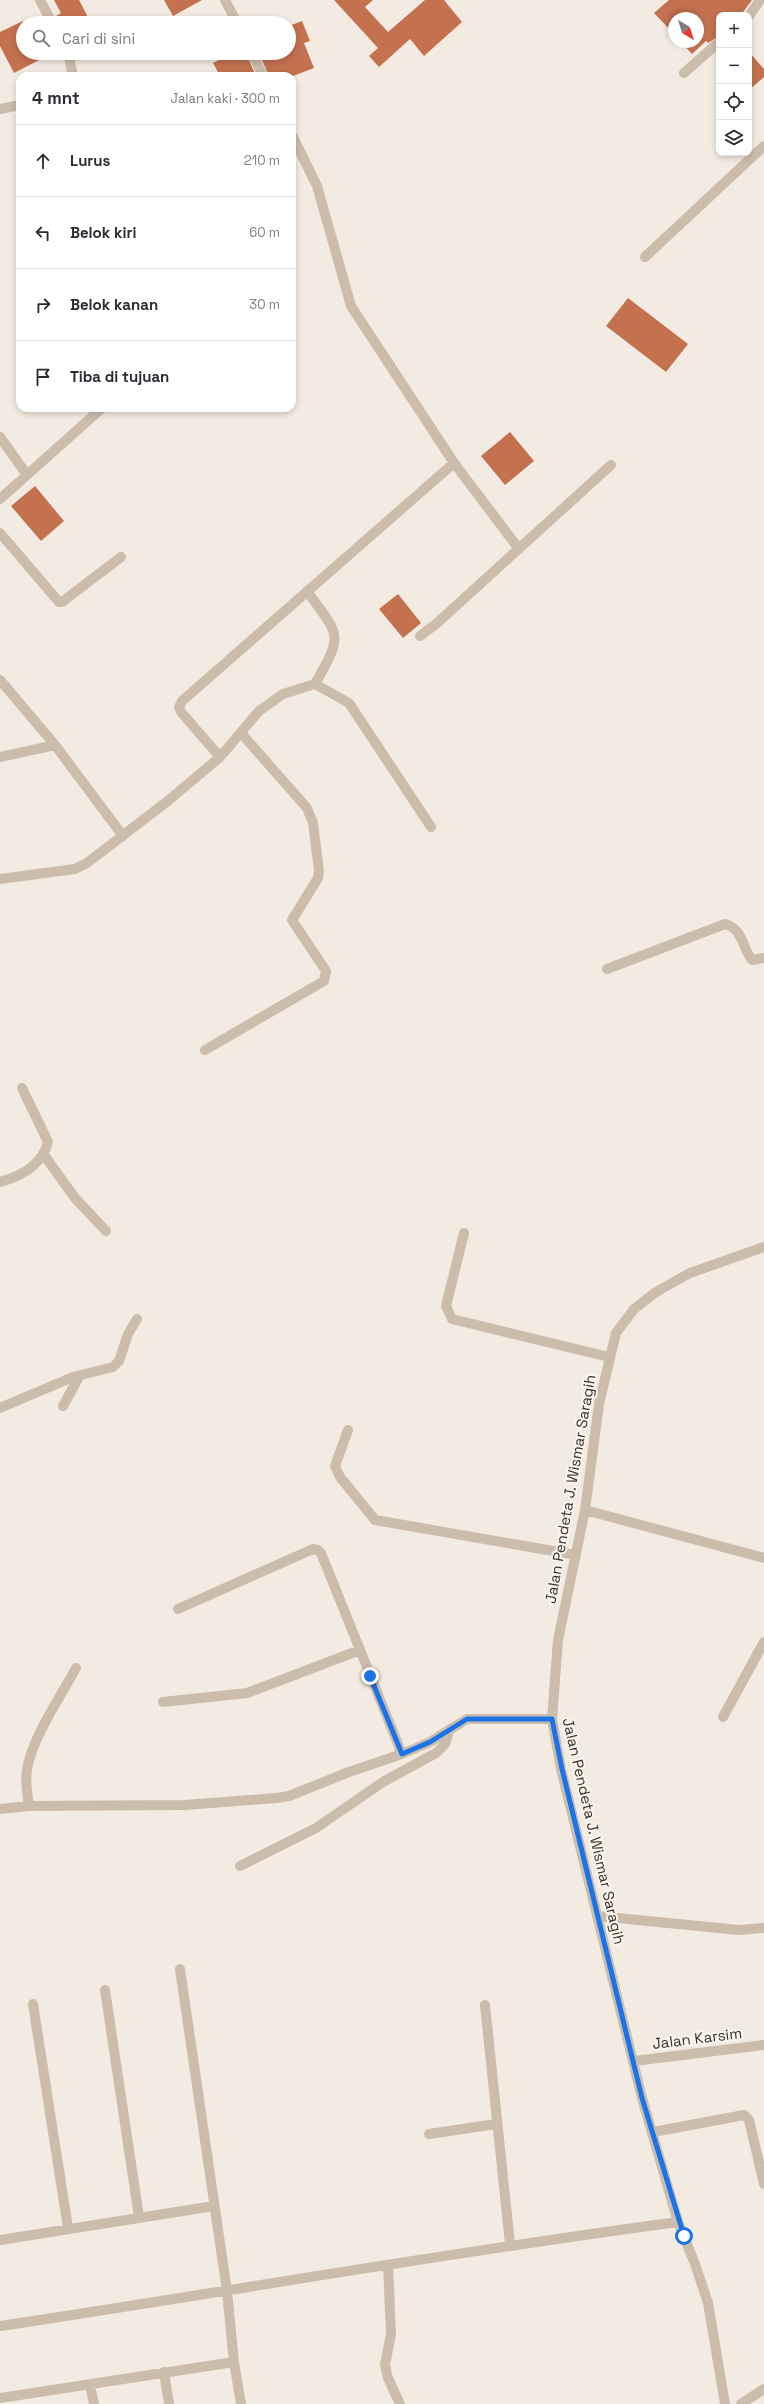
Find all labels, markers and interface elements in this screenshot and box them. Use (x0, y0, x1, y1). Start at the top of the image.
north arrow (668, 12, 704, 48)
map controls (716, 12, 752, 156)
button: + (716, 12, 752, 48)
search box (16, 16, 296, 60)
icon: search (30, 27, 52, 49)
text: Cari di sini (62, 29, 135, 48)
button: − (716, 48, 752, 84)
button: locate (716, 84, 752, 120)
text: 4 mnt (32, 87, 80, 109)
text: Jalan kaki · 300 m (171, 90, 280, 107)
button: layers (716, 120, 752, 156)
icon: ahead (32, 150, 54, 172)
text: Lurus (70, 151, 110, 170)
text: 210 m (244, 152, 280, 169)
icon: left (32, 222, 54, 244)
text: Belok kiri (70, 223, 136, 242)
text: 60 m (249, 224, 280, 241)
icon: right (32, 294, 54, 316)
text: Belok kanan (70, 295, 158, 314)
text: 30 m (249, 296, 280, 313)
icon: arrive (32, 366, 54, 388)
text: Tiba di tujuan (70, 367, 169, 386)
street label: Jalan Pendeta J. Wismar Saragih (541, 1373, 599, 1605)
route end (361, 1667, 379, 1685)
street label: Jalan Pendeta J. Wismar Saragih (559, 1716, 629, 1946)
street label: Jalan Karsim (651, 2023, 743, 2053)
route start (675, 2227, 693, 2245)

